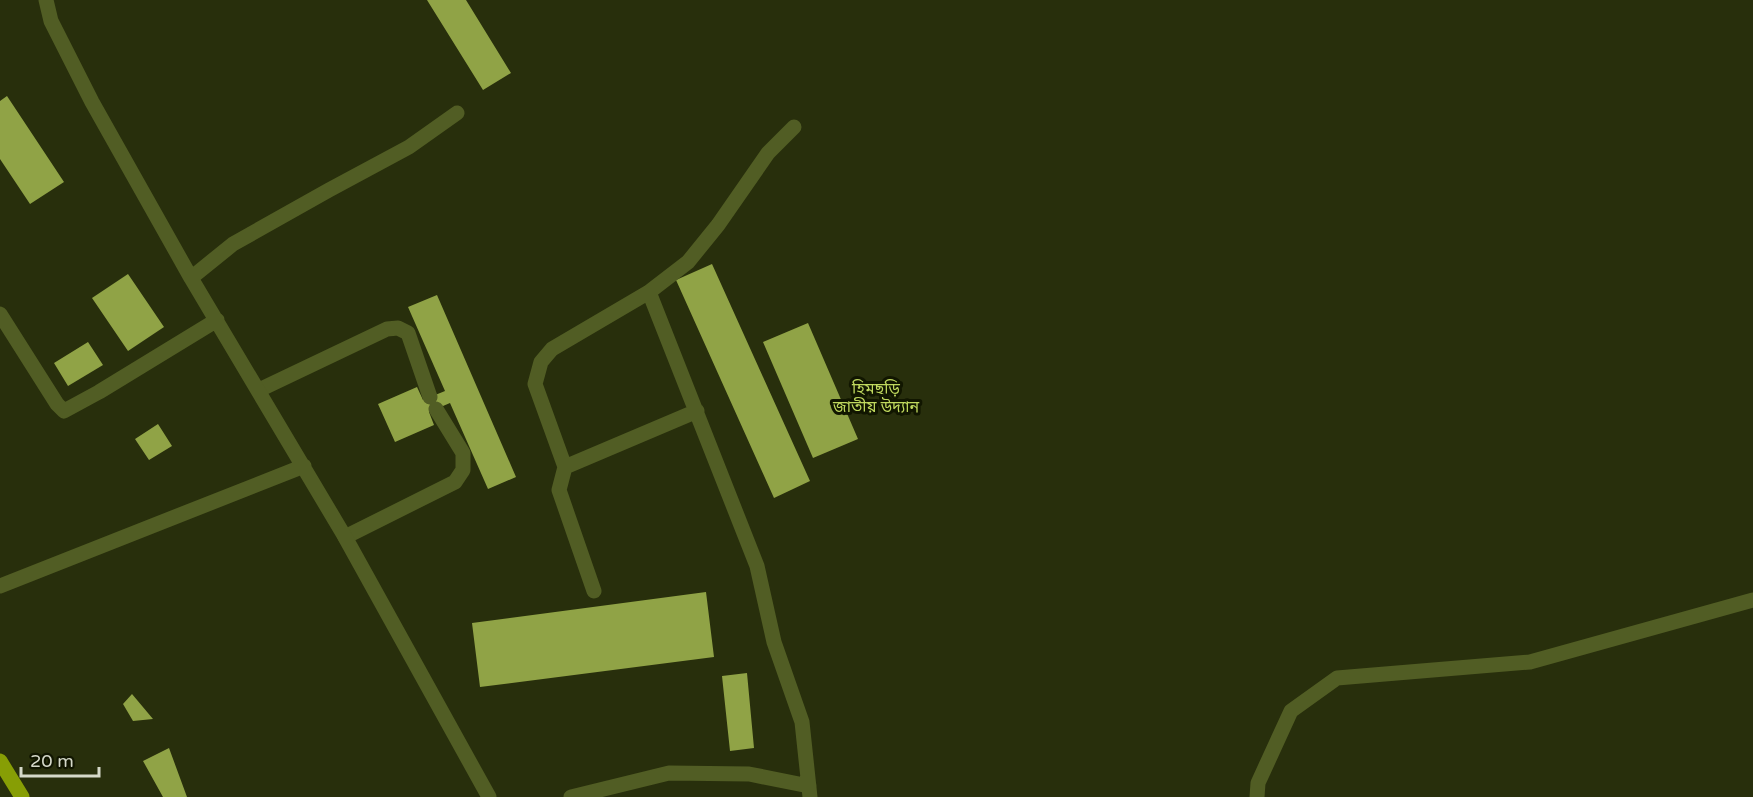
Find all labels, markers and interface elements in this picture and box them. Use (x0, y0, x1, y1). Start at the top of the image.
park label: হিমছড়ি জাতীয় উদ্যান (832, 379, 919, 417)
scale bar (21, 740, 99, 778)
text: 20 m (30, 750, 74, 772)

